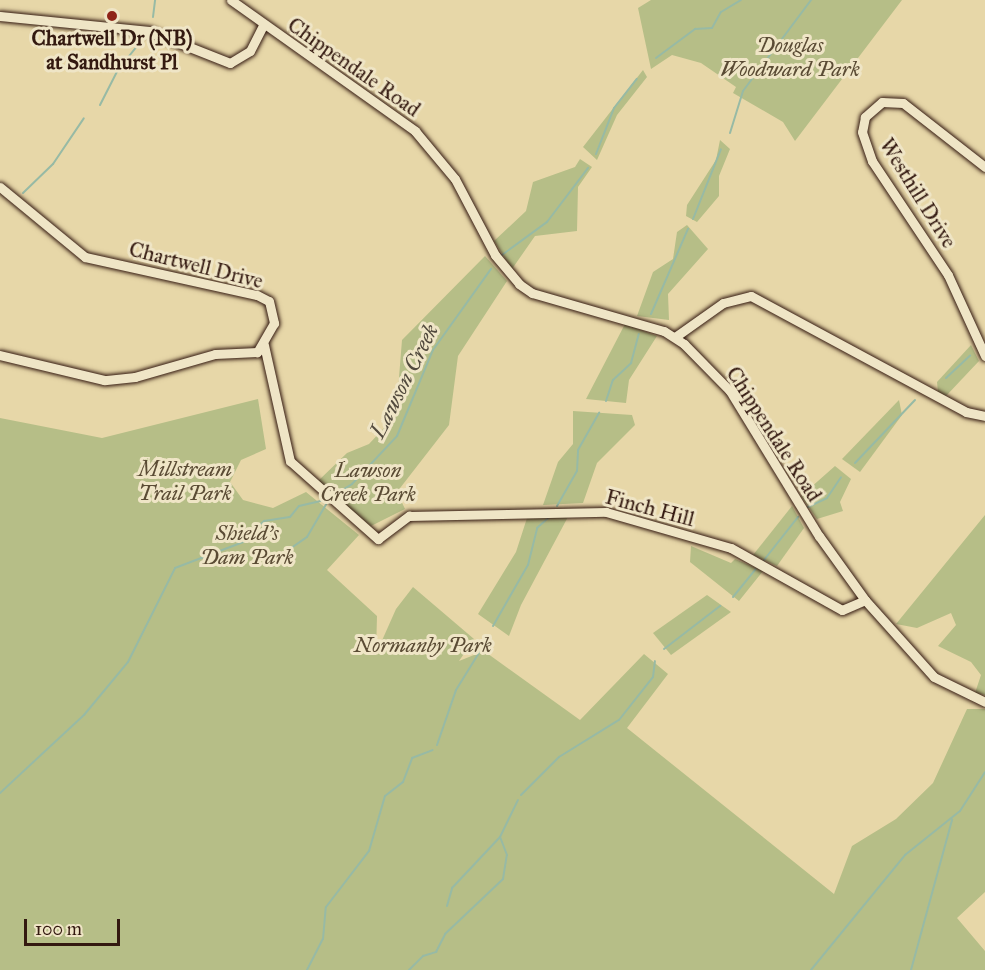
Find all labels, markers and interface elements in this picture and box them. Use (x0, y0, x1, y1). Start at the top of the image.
marker: Chartwell Dr (NB) at Sandhurst Pl (105, 9, 119, 23)
street label: Chippendale Road (283, 12, 425, 122)
place label: Chartwell Dr (NB) at Sandhurst Pl (32, 25, 192, 75)
park label: Douglas Woodward Park (720, 32, 860, 82)
street label: Westhill Drive (874, 133, 962, 253)
street label: Chartwell Drive (127, 236, 265, 294)
water label: Lawson Creek (364, 320, 444, 442)
street label: Chippendale Road (721, 362, 827, 506)
park label: Millstream Trail Park (138, 456, 232, 506)
park label: Lawson Creek Park (320, 457, 416, 507)
street label: Finch Hill (603, 484, 697, 532)
park label: Shield's Dam Park (200, 520, 294, 570)
park label: Normanby Park (354, 632, 492, 658)
scale bar (27, 907, 123, 945)
text: 100 m (35, 918, 82, 940)

